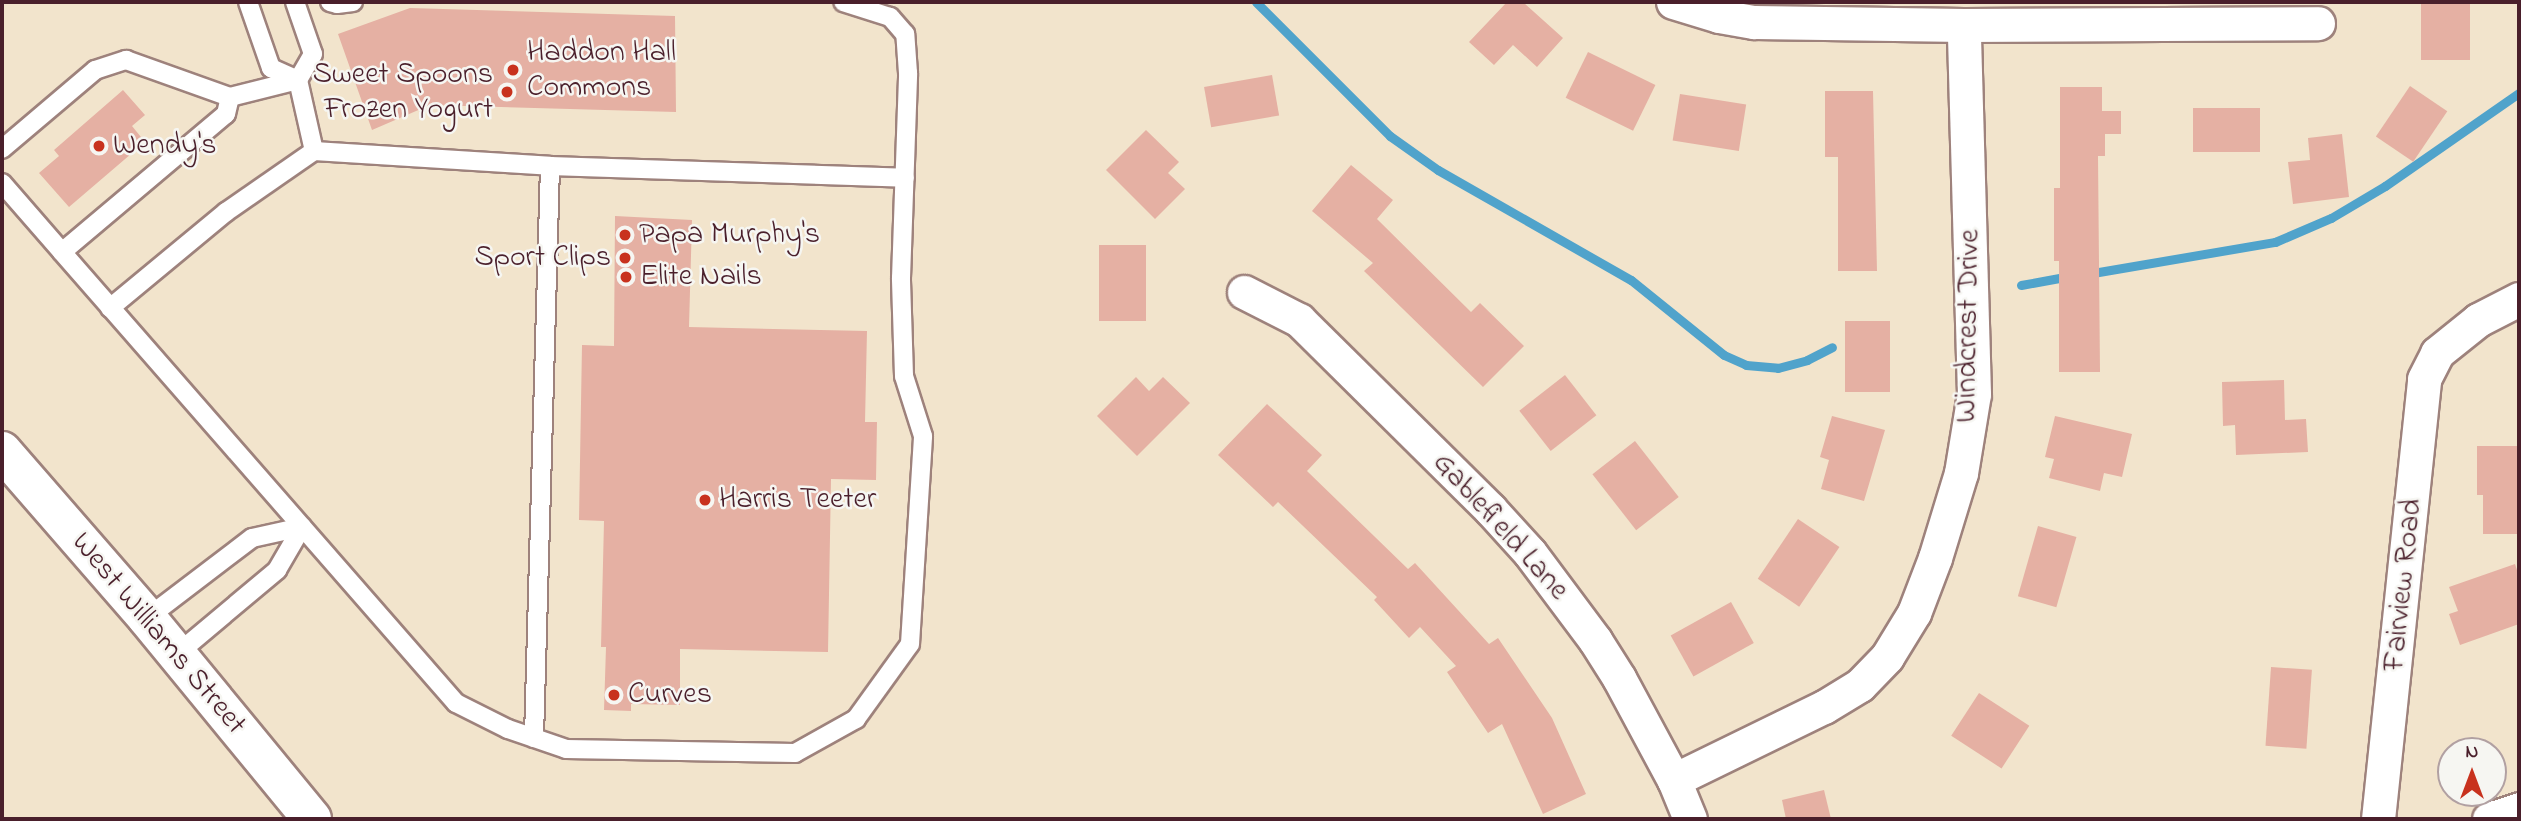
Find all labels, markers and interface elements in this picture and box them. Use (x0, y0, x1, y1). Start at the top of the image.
place label: Haddon Hall Commons (527, 35, 676, 105)
place label: Sweet Spoons Frozen Yogurt (313, 57, 493, 127)
marker: Haddon Hall Commons (505, 62, 521, 78)
marker: Sweet Spoons Frozen Yogurt (499, 84, 515, 100)
place label: Wendy's (113, 128, 216, 164)
marker: Wendy's (91, 138, 107, 154)
place label: Papa Murphy's (639, 217, 820, 253)
marker: Papa Murphy's (617, 227, 633, 243)
street label: Windcrest Drive (1949, 229, 1989, 423)
place label: Sport Clips (474, 240, 611, 276)
marker: Sport Clips (617, 250, 633, 266)
place label: Elite Nails (640, 259, 762, 295)
marker: Elite Nails (618, 269, 634, 285)
street label: Gablefield Lane (1424, 446, 1576, 608)
place label: Harris Teeter (719, 482, 876, 518)
marker: Harris Teeter (697, 492, 713, 508)
street label: Fairview Road (2377, 497, 2431, 673)
street label: West Williams Street (63, 526, 253, 742)
place label: Curves (628, 677, 712, 713)
marker: Curves (606, 687, 622, 703)
north arrow (2437, 737, 2507, 807)
text: N (2466, 739, 2478, 766)

